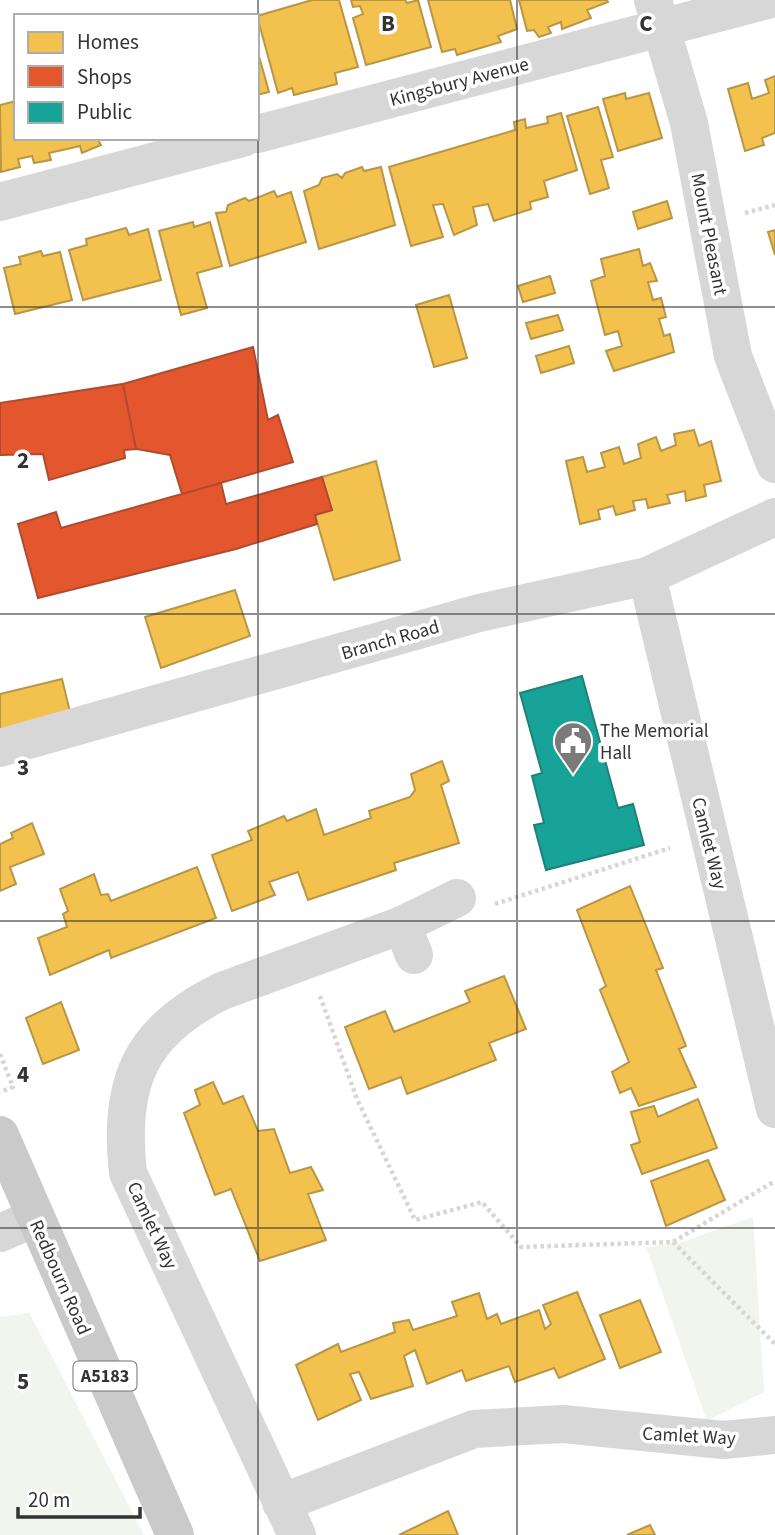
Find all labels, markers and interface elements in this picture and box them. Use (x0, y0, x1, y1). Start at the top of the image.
text: B (381, 7, 395, 40)
text: C (639, 7, 653, 40)
legend (14, 14, 259, 140)
text: Homes (77, 27, 139, 57)
street label: Kingsbury Avenue (387, 51, 532, 114)
text: Shops (77, 62, 132, 92)
text: Public (77, 97, 132, 127)
street label: Mount Pleasant (683, 171, 734, 298)
text: 2 (17, 444, 29, 477)
street label: Branch Road (338, 614, 443, 667)
place label: The Memorial Hall (600, 718, 709, 767)
public building icon: The Memorial Hall (552, 720, 594, 775)
text: 3 (17, 751, 29, 784)
street label: Camlet Way (684, 795, 733, 892)
text: 4 (17, 1058, 29, 1091)
street label: Camlet Way (120, 1178, 184, 1274)
street label: Redbourn Road (22, 1216, 97, 1339)
road number: A5183 (74, 1362, 136, 1391)
text: 5 (17, 1365, 29, 1398)
street label: Camlet Way (641, 1421, 736, 1452)
scale bar (18, 1476, 140, 1520)
text: 20 m (28, 1485, 70, 1515)

